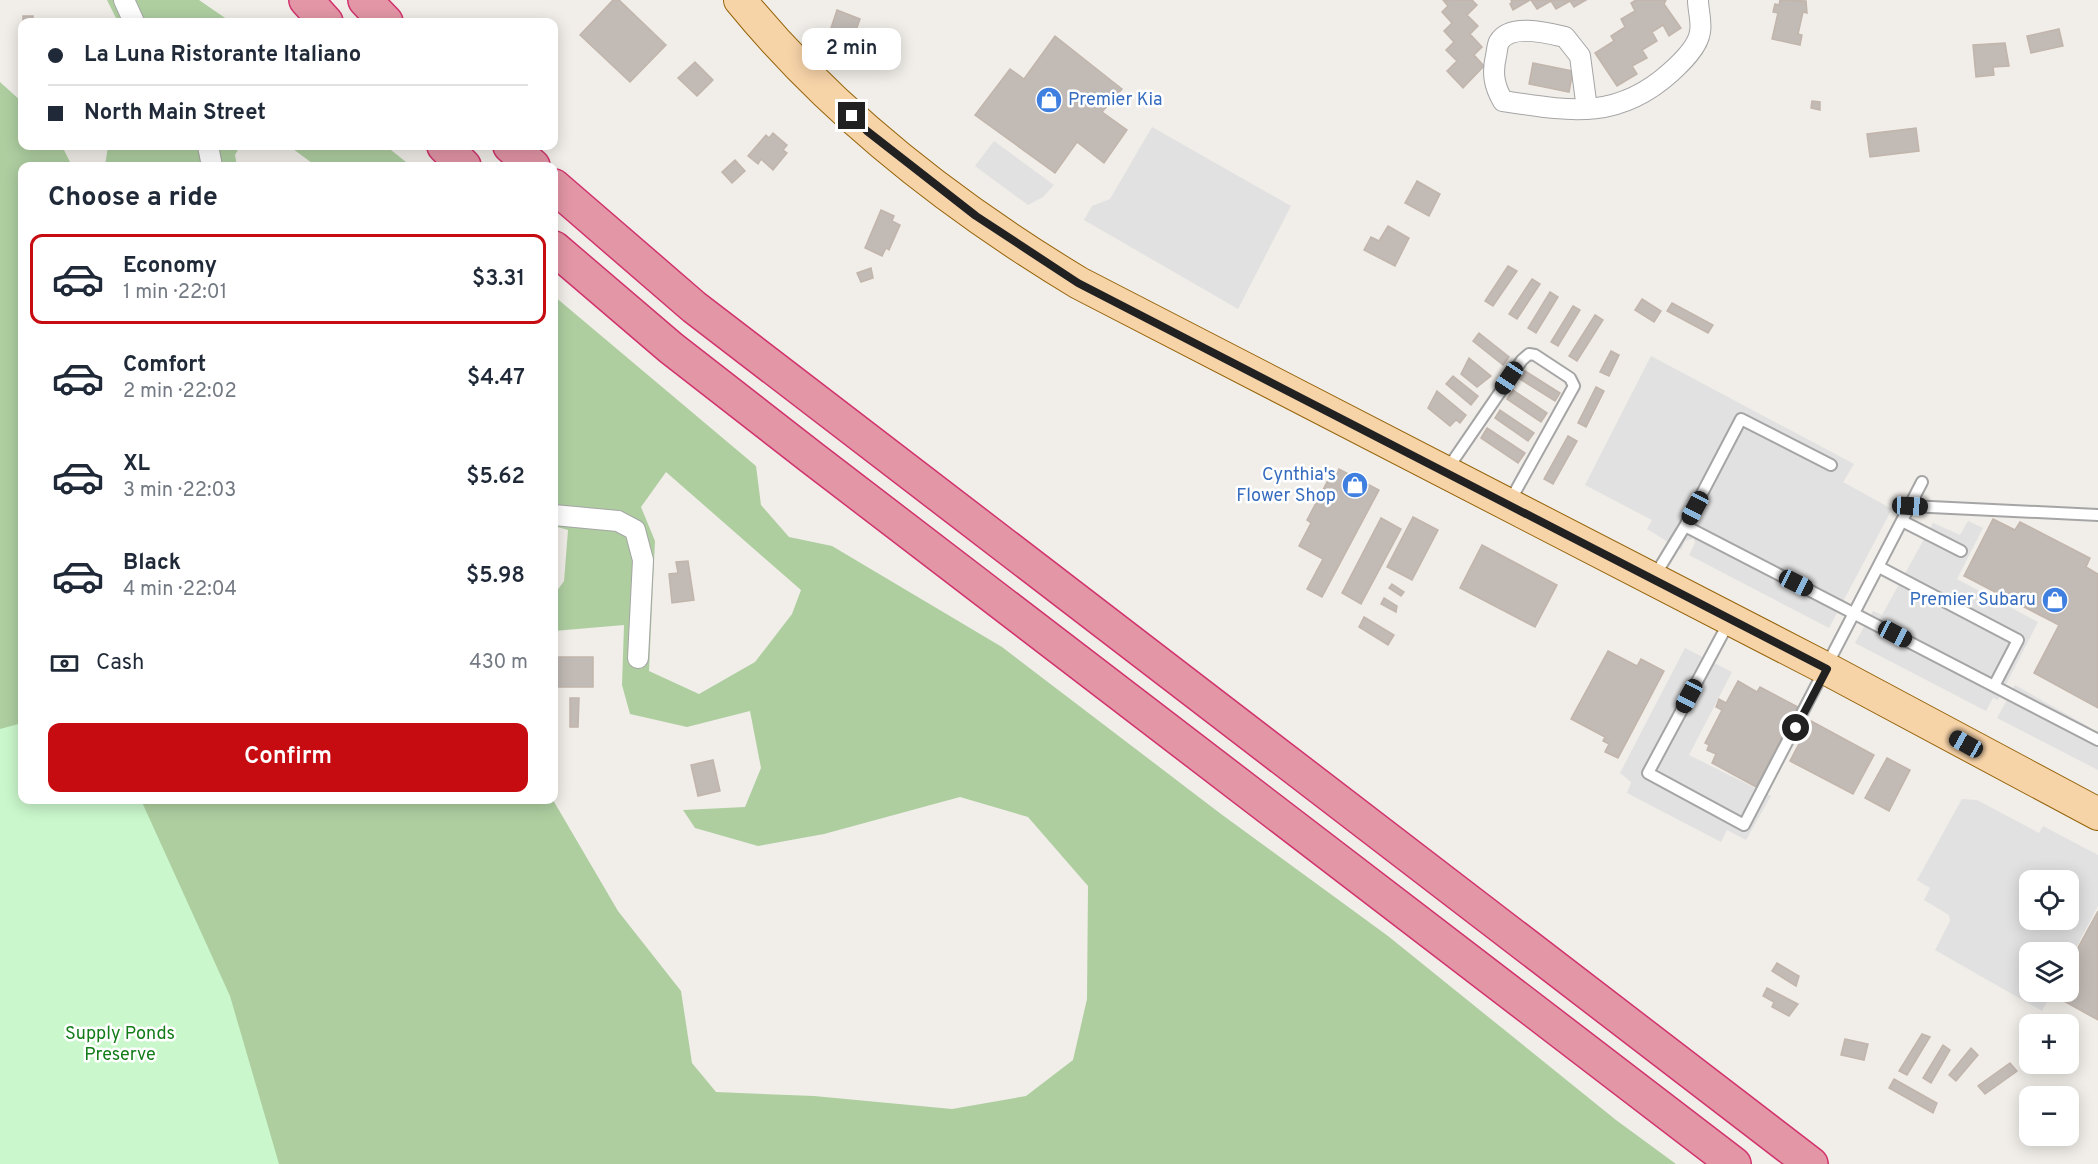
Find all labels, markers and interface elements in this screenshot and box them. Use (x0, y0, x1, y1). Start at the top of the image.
callout: 2 min (802, 29, 902, 71)
text: 2 min (826, 36, 877, 62)
text: La Luna Ristorante Italiano (84, 42, 361, 69)
shop icon: Premier Kia (1034, 85, 1064, 115)
place label: Premier Kia (1068, 89, 1163, 112)
text: North Main Street (84, 100, 266, 127)
route end (838, 102, 865, 129)
text: Choose a ride (48, 181, 218, 215)
icon: car (51, 252, 105, 306)
text: Economy (123, 253, 217, 280)
text: $3.31 (472, 266, 525, 293)
text: 1 min · 22:01 (123, 280, 227, 306)
icon: car (51, 351, 105, 405)
text: Comfort (123, 352, 206, 379)
car (1491, 358, 1527, 398)
text: $4.47 (467, 365, 525, 392)
text: 2 min · 22:02 (123, 379, 237, 405)
icon: car (51, 450, 105, 504)
text: XL (123, 451, 150, 478)
text: $5.62 (466, 464, 525, 491)
place label: Cynthia's Flower Shop (1236, 464, 1336, 508)
shop icon: Cynthia's Flower Shop (1340, 470, 1370, 500)
text: 3 min · 22:03 (123, 478, 236, 504)
car (1679, 488, 1711, 528)
car (1892, 496, 1928, 516)
icon: car (51, 549, 105, 603)
text: Black (123, 550, 181, 577)
text: $5.98 (466, 563, 525, 590)
car (1776, 567, 1816, 599)
text: 4 min · 22:04 (123, 577, 237, 603)
shop icon: Premier Subaru (2040, 585, 2070, 615)
place label: Premier Subaru (1909, 589, 2036, 612)
car (1875, 618, 1915, 650)
icon: cash (48, 647, 81, 680)
text: Cash (96, 650, 145, 677)
text: 430 m (469, 650, 528, 676)
car (1673, 676, 1705, 716)
route start (1782, 714, 1809, 741)
button: Confirm (48, 723, 528, 792)
car (1946, 727, 1986, 761)
map controls (2019, 870, 2079, 1146)
button: locate (2019, 870, 2079, 930)
button: layers (2019, 942, 2079, 1002)
button: + (2019, 1014, 2079, 1074)
park label: Supply Ponds Preserve (65, 1023, 175, 1067)
button: − (2019, 1086, 2079, 1146)

